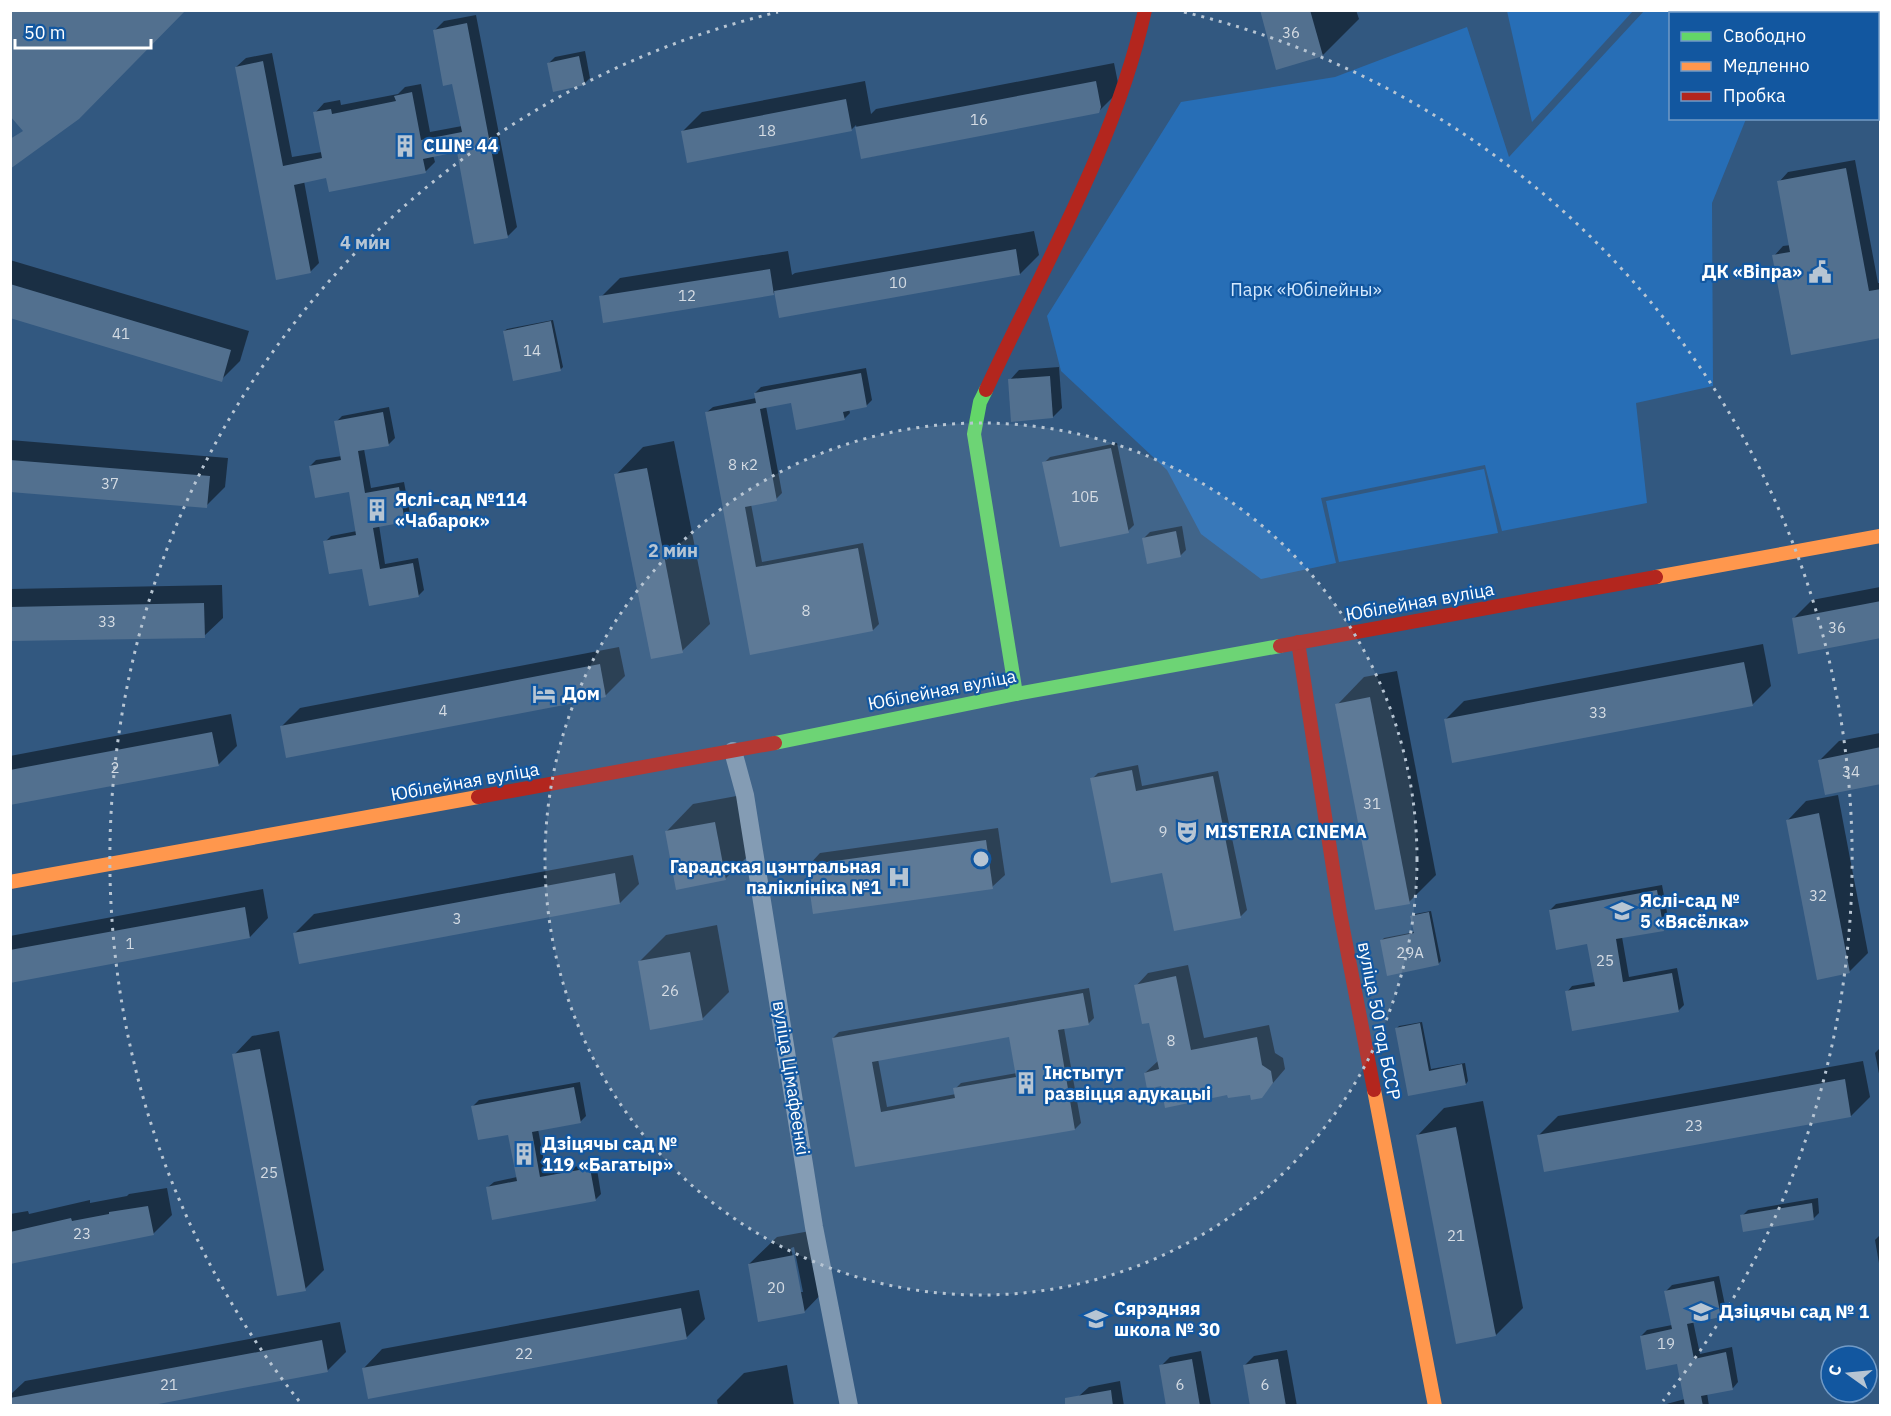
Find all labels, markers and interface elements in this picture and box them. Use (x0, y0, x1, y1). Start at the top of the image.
scale bar (15, 12, 152, 50)
legend (1669, 12, 1879, 120)
text: 50 m (24, 21, 66, 44)
house number: 36 (1282, 23, 1300, 42)
text: Свободно (1723, 24, 1806, 47)
text: Медленно (1723, 54, 1810, 77)
text: Пробка (1723, 84, 1786, 107)
house number: 16 (970, 110, 988, 129)
house number: 18 (758, 121, 776, 140)
building icon: СШ№ 44 (392, 133, 418, 159)
place label: СШ№ 44 (423, 134, 498, 157)
text: 4 мин (340, 231, 390, 254)
public building icon: ДК «Віпра» (1807, 259, 1833, 285)
place label: ДК «Віпра» (1702, 260, 1802, 283)
house number: 10 (889, 273, 907, 292)
park label: Парк «Юбілейны» (1230, 278, 1382, 301)
house number: 12 (678, 286, 696, 305)
house number: 41 (112, 324, 130, 343)
house number: 14 (523, 341, 541, 360)
house number: 8 к2 (728, 455, 758, 474)
house number: 37 (101, 474, 119, 493)
house number: 10Б (1071, 487, 1099, 506)
place label: Яслі-сад №114 «Чабарок» (395, 488, 527, 532)
building icon: Яслі-сад №114 «Чабарок» (364, 497, 390, 523)
text: 2 мин (648, 539, 698, 562)
street label: Юбілейная вуліца (1344, 577, 1496, 626)
house number: 8 (801, 601, 811, 620)
house number: 33 (98, 612, 116, 631)
house number: 36 (1828, 618, 1846, 637)
street label: Юбілейная вуліца (866, 664, 1018, 715)
hotel icon: Дом (531, 681, 557, 707)
place label: Дом (562, 682, 600, 705)
house number: 4 (438, 701, 448, 720)
house number: 33 (1589, 703, 1607, 722)
street label: Юбілейная вуліца (389, 757, 541, 806)
house number: 2 (110, 758, 120, 777)
house number: 34 (1842, 762, 1860, 781)
house number: 31 (1363, 794, 1381, 813)
theatre icon: MISTERIA CINEMA (1174, 819, 1200, 845)
place label: MISTERIA CINEMA (1205, 820, 1367, 843)
house number: 9 (1158, 822, 1168, 841)
centre of rings (971, 849, 991, 869)
place label: Гарадская цэнтральная паліклініка №1 (670, 855, 881, 899)
hospital icon: Гарадская цэнтральная паліклініка №1 (886, 864, 912, 890)
house number: 32 (1809, 886, 1827, 905)
place label: Яслі-сад № 5 «Вясёлка» (1640, 889, 1749, 933)
school or university icon: Яслі-сад № 5 «Вясёлка» (1609, 898, 1635, 924)
house number: 3 (452, 909, 462, 928)
house number: 1 (125, 934, 135, 953)
street label: вуліца 50 год БССР (1353, 940, 1406, 1102)
house number: 29А (1396, 943, 1424, 962)
house number: 25 (1596, 951, 1614, 970)
house number: 26 (661, 981, 679, 1000)
street label: вуліца Цімафеенкі (768, 999, 815, 1157)
house number: 8 (1166, 1031, 1176, 1050)
place label: Інстытут развіцця адукацыі (1044, 1061, 1211, 1105)
building icon: Інстытут развіцця адукацыі (1013, 1070, 1039, 1096)
house number: 23 (1685, 1116, 1703, 1135)
place label: Дзіцячы сад № 119 «Багатыр» (542, 1132, 677, 1176)
building icon: Дзіцячы сад № 119 «Багатыр» (511, 1141, 537, 1167)
house number: 25 (260, 1163, 278, 1182)
house number: 23 (73, 1224, 91, 1243)
house number: 21 (1447, 1226, 1465, 1245)
house number: 20 (767, 1278, 785, 1297)
place label: Сярэдняя школа № 30 (1114, 1297, 1220, 1341)
school or university icon: Дзіцячы сад № 1 (1688, 1299, 1714, 1325)
place label: Дзіцячы сад № 1 (1719, 1300, 1870, 1323)
school or university icon: Сярэдняя школа № 30 (1083, 1306, 1109, 1332)
house number: 19 (1657, 1334, 1675, 1353)
house number: 22 (515, 1344, 533, 1363)
north arrow (1819, 1344, 1879, 1404)
text: С (1824, 1362, 1846, 1378)
house number: 21 (160, 1375, 178, 1394)
house number: 6 (1175, 1375, 1185, 1394)
house number: 6 (1260, 1375, 1270, 1394)

